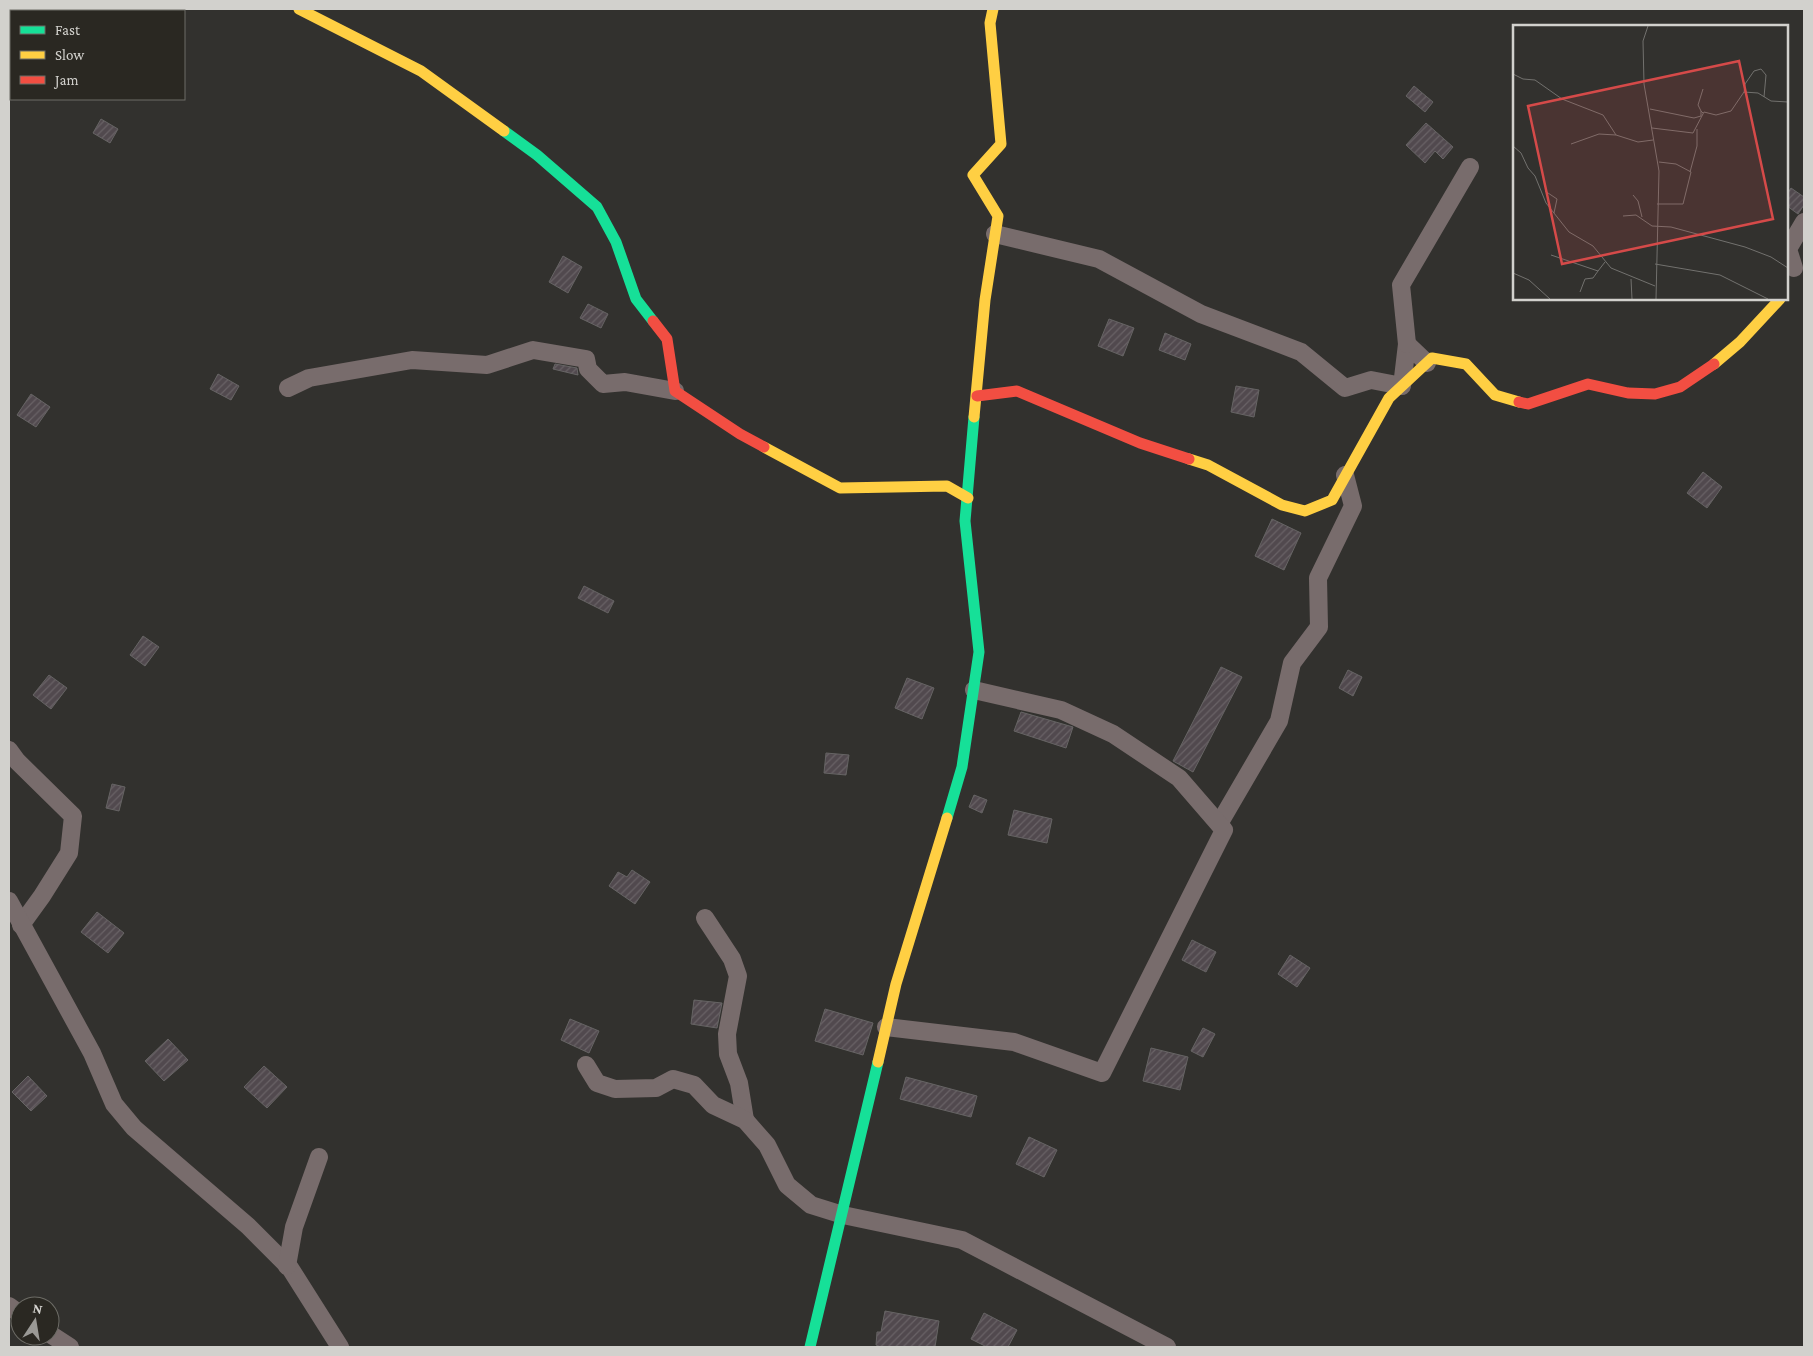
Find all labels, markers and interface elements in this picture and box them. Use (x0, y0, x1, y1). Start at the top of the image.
legend (10, 10, 185, 100)
text: Fast (55, 22, 81, 38)
inset map (1513, 25, 1788, 300)
text: Slow (55, 47, 85, 63)
text: Jam (53, 72, 78, 89)
north arrow (10, 1296, 60, 1346)
text: N (31, 1299, 44, 1317)

